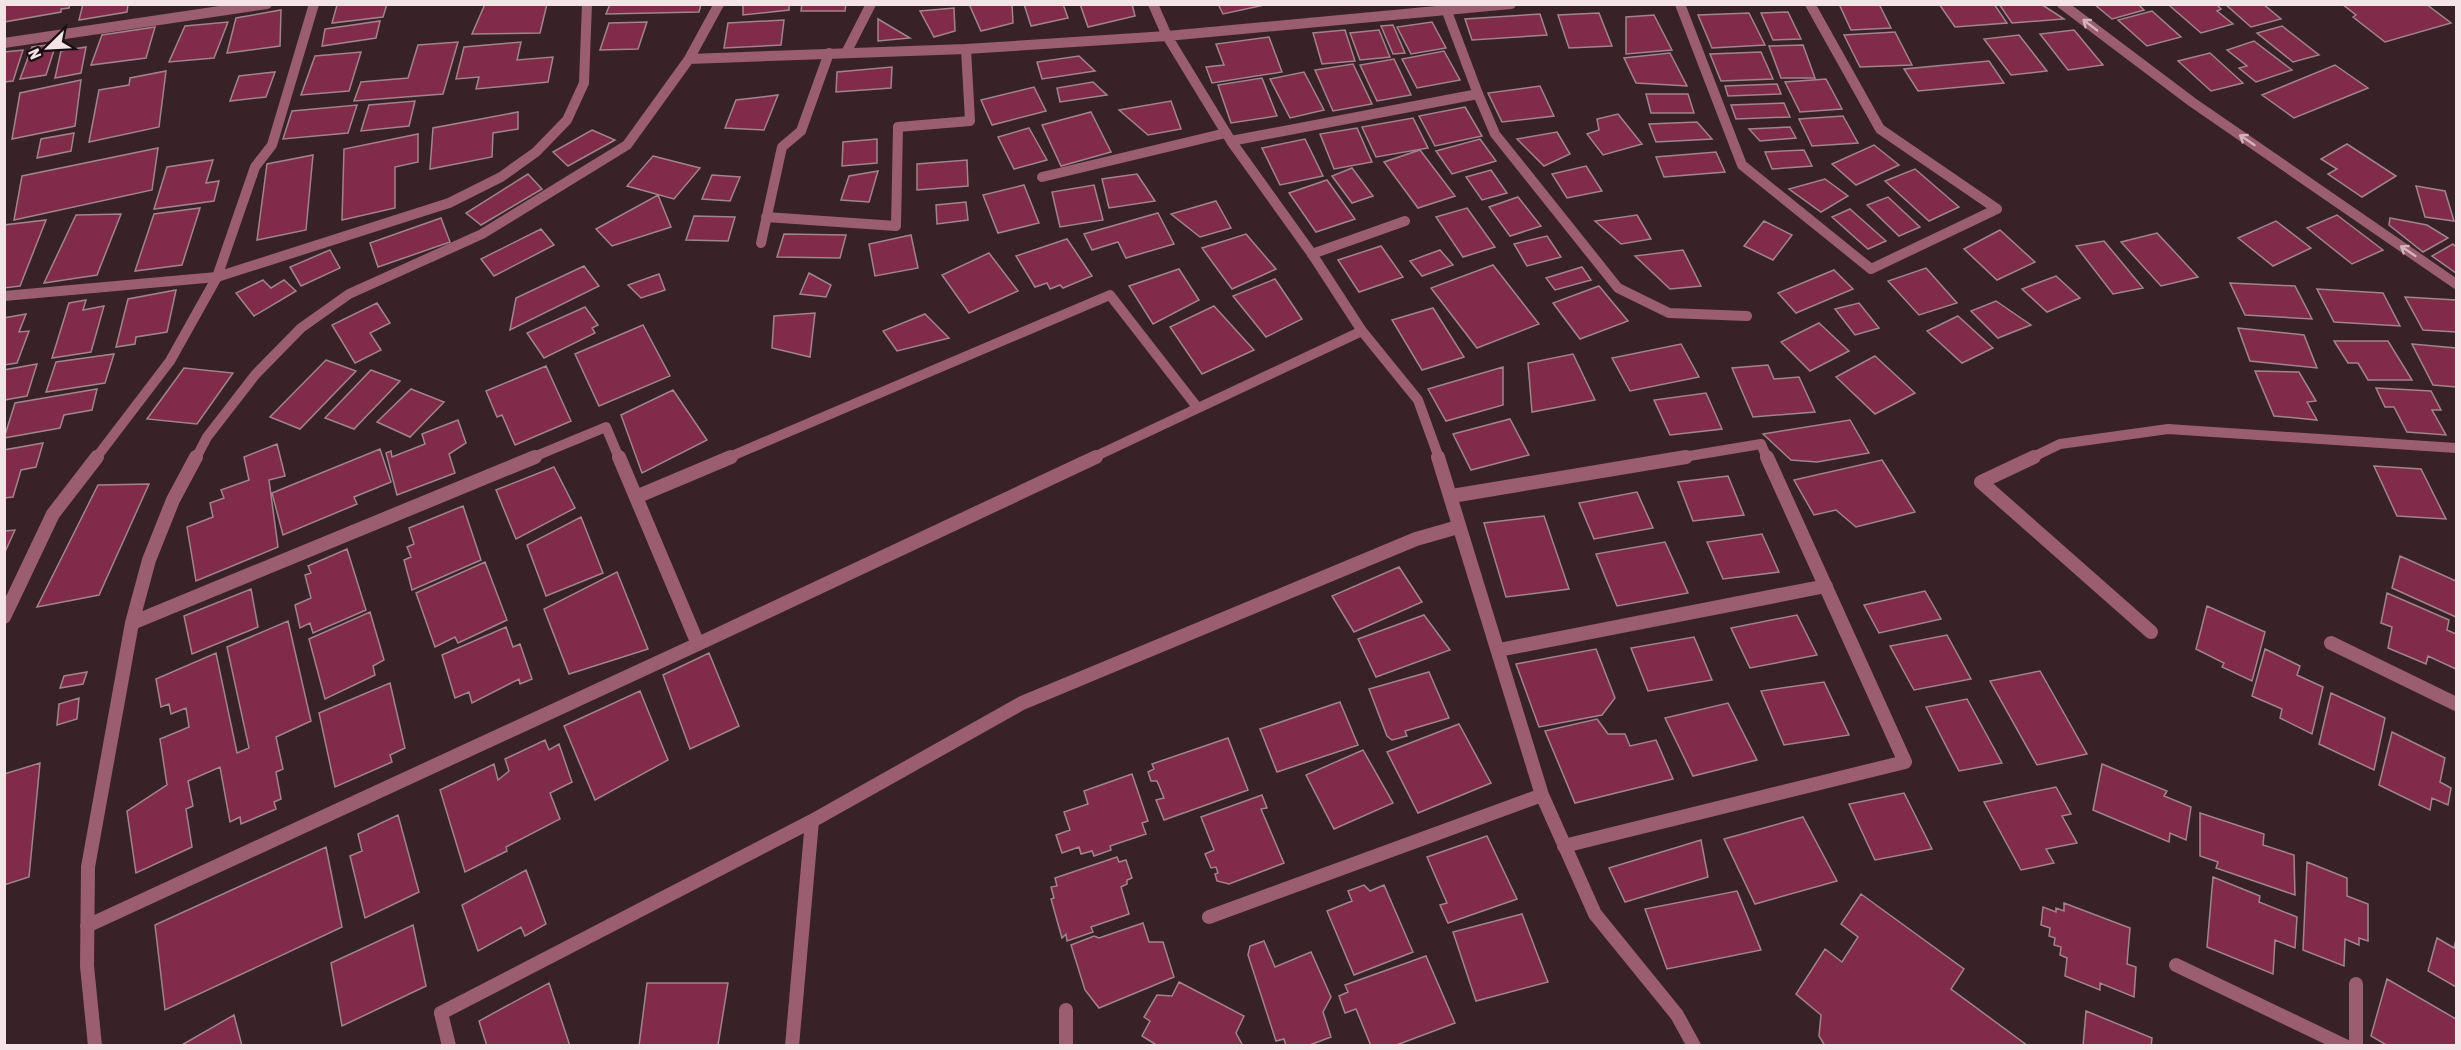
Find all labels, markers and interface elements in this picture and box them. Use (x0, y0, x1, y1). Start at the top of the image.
north arrow (18, 18, 78, 78)
one-way arrow (2082, 19, 2098, 32)
text: N (24, 46, 44, 62)
one-way arrow (2239, 134, 2256, 147)
one-way arrow (2401, 245, 2417, 257)

